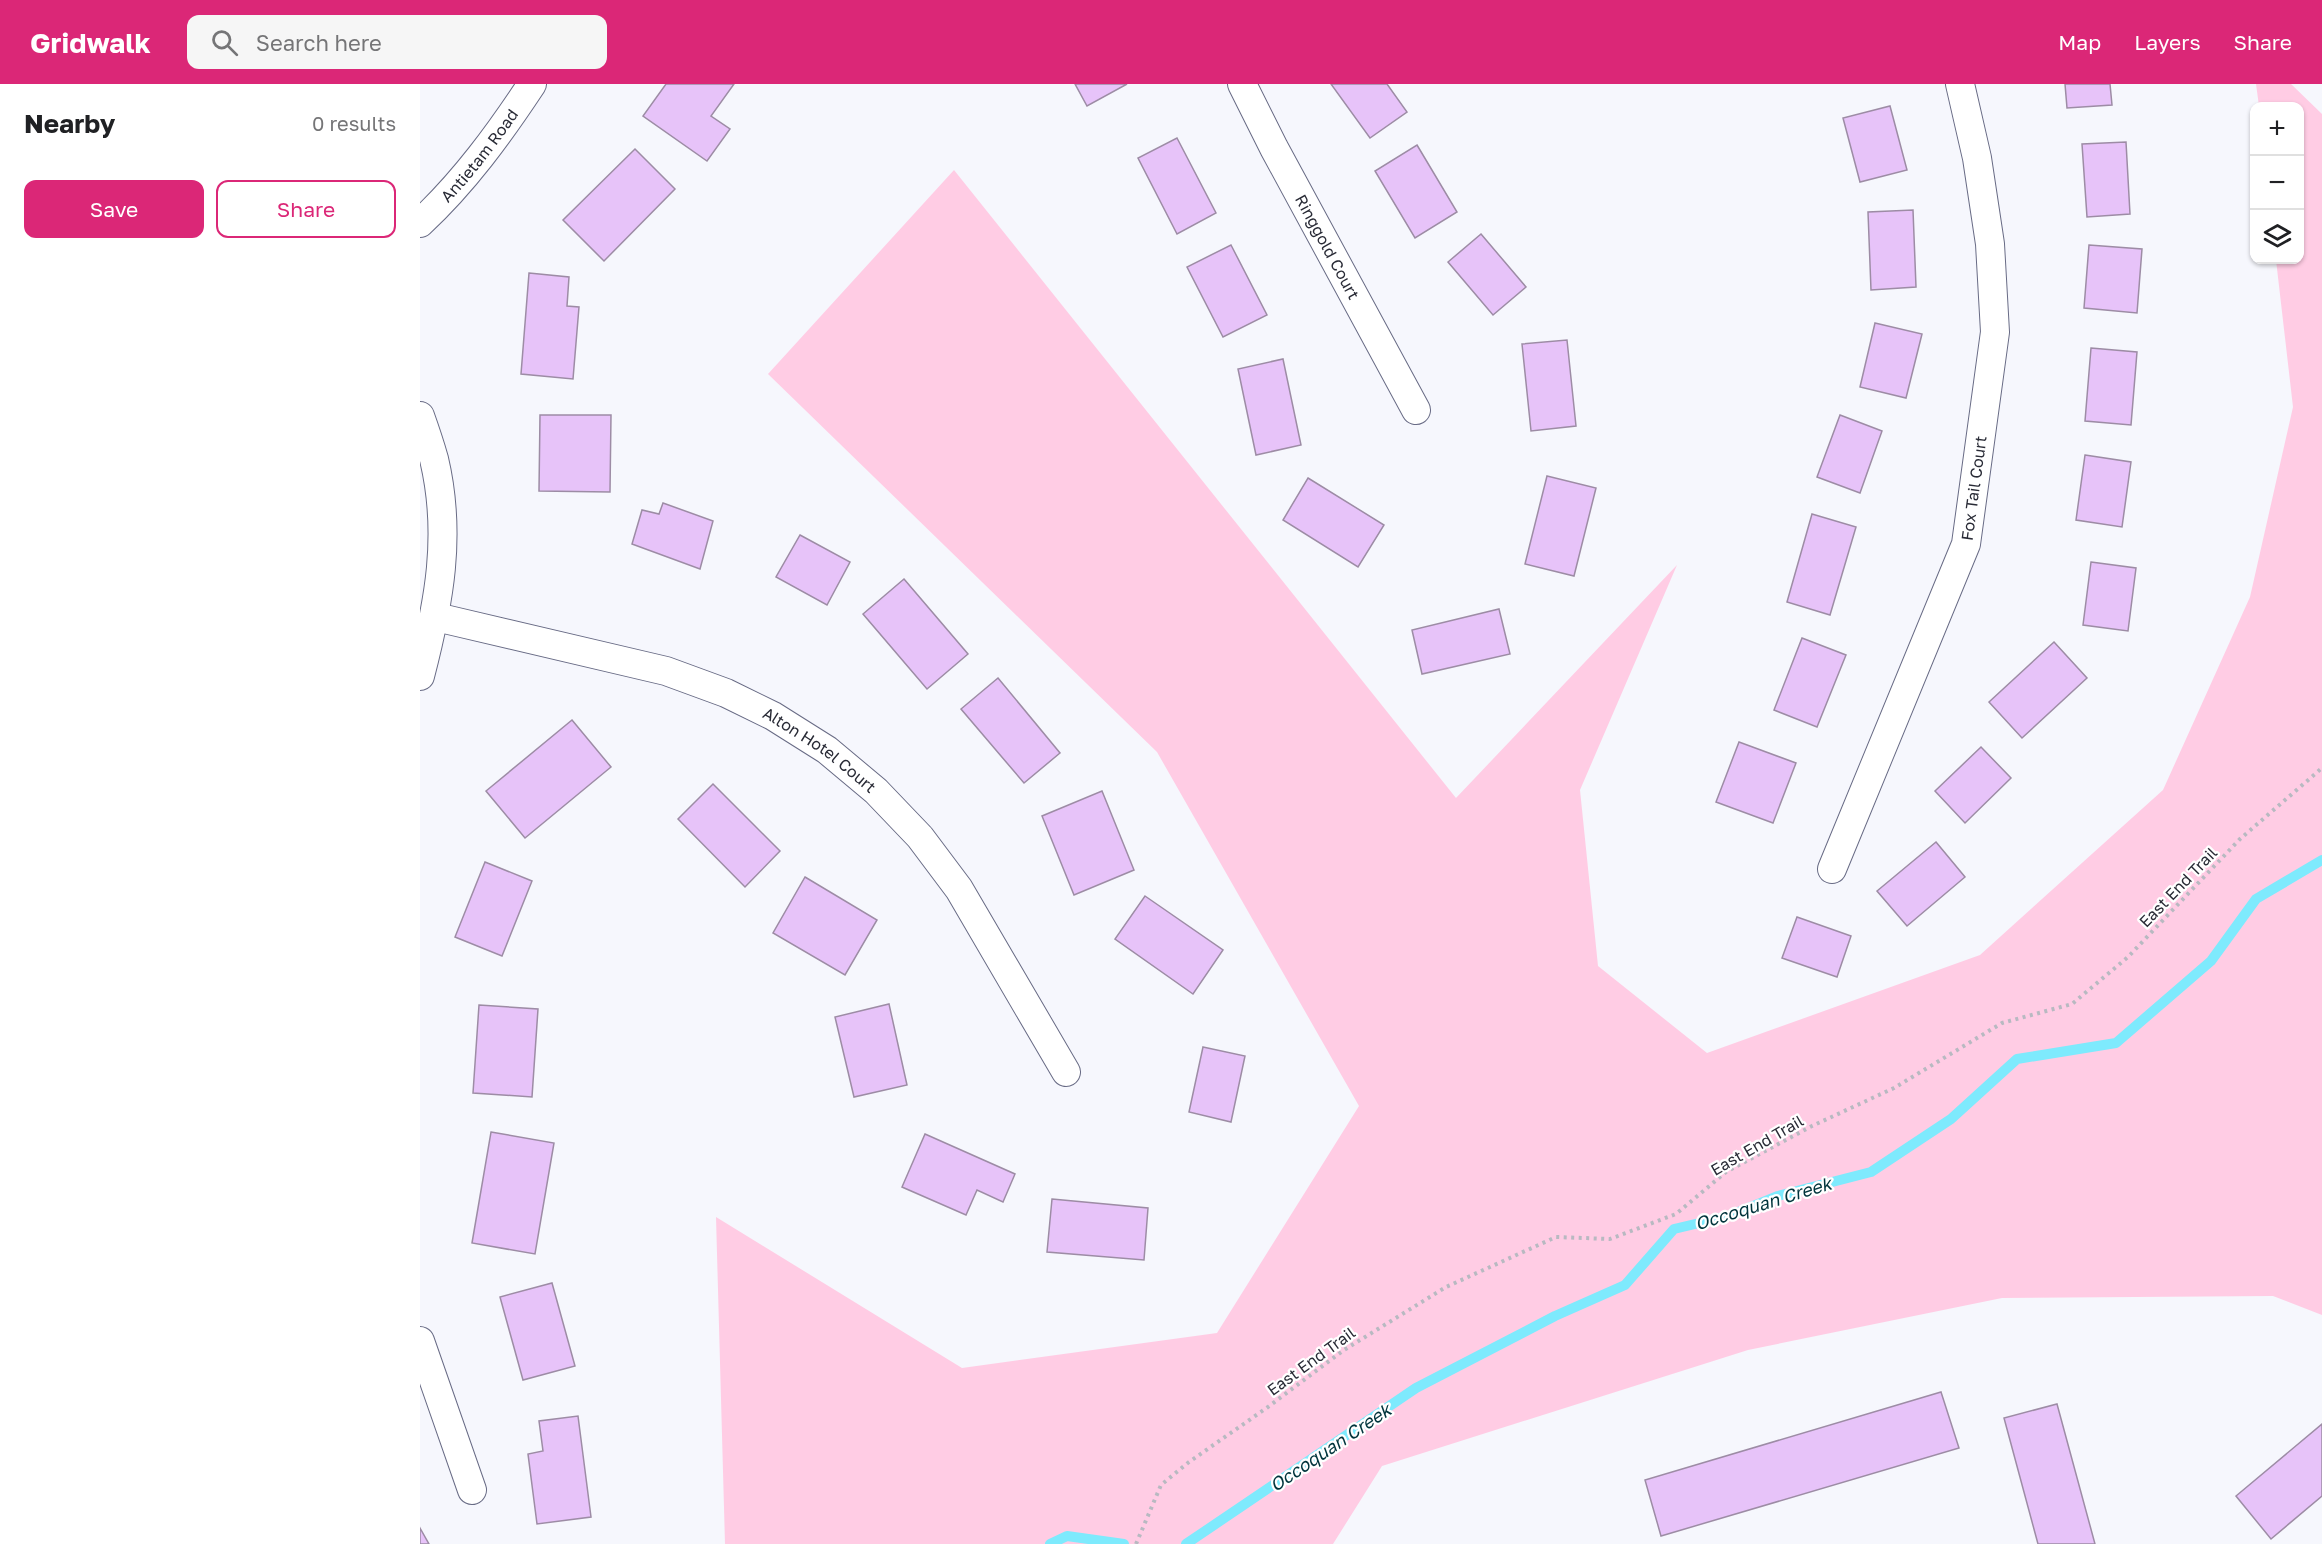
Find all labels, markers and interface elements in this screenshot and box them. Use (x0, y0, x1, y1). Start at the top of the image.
search box (187, 15, 607, 69)
text: Gridwalk (30, 26, 151, 59)
icon: search (208, 26, 241, 59)
text: Search here (256, 29, 382, 56)
text: Map (2058, 29, 2101, 55)
text: Layers (2134, 29, 2201, 55)
text: Share (2234, 29, 2292, 55)
map controls (2250, 102, 2304, 264)
button: + (2250, 102, 2304, 156)
street label: Antietam Road (436, 105, 522, 206)
text: Nearby (24, 108, 115, 139)
text: 0 results (312, 111, 396, 135)
button: − (2250, 156, 2304, 210)
button: Save (24, 180, 204, 238)
button: Share (216, 180, 396, 238)
street label: Ringgold Court (1291, 191, 1364, 303)
button: layers (2250, 210, 2304, 264)
street label: Fox Tail Court (1957, 434, 1991, 542)
street label: Alton Hotel Court (760, 703, 880, 797)
street label: East End Trail (2135, 843, 2221, 931)
street label: East End Trail (1707, 1110, 1807, 1180)
water label: Occoquan Creek (1692, 1171, 1836, 1234)
street label: East End Trail (1263, 1322, 1359, 1400)
water label: Occoquan Creek (1265, 1397, 1396, 1496)

